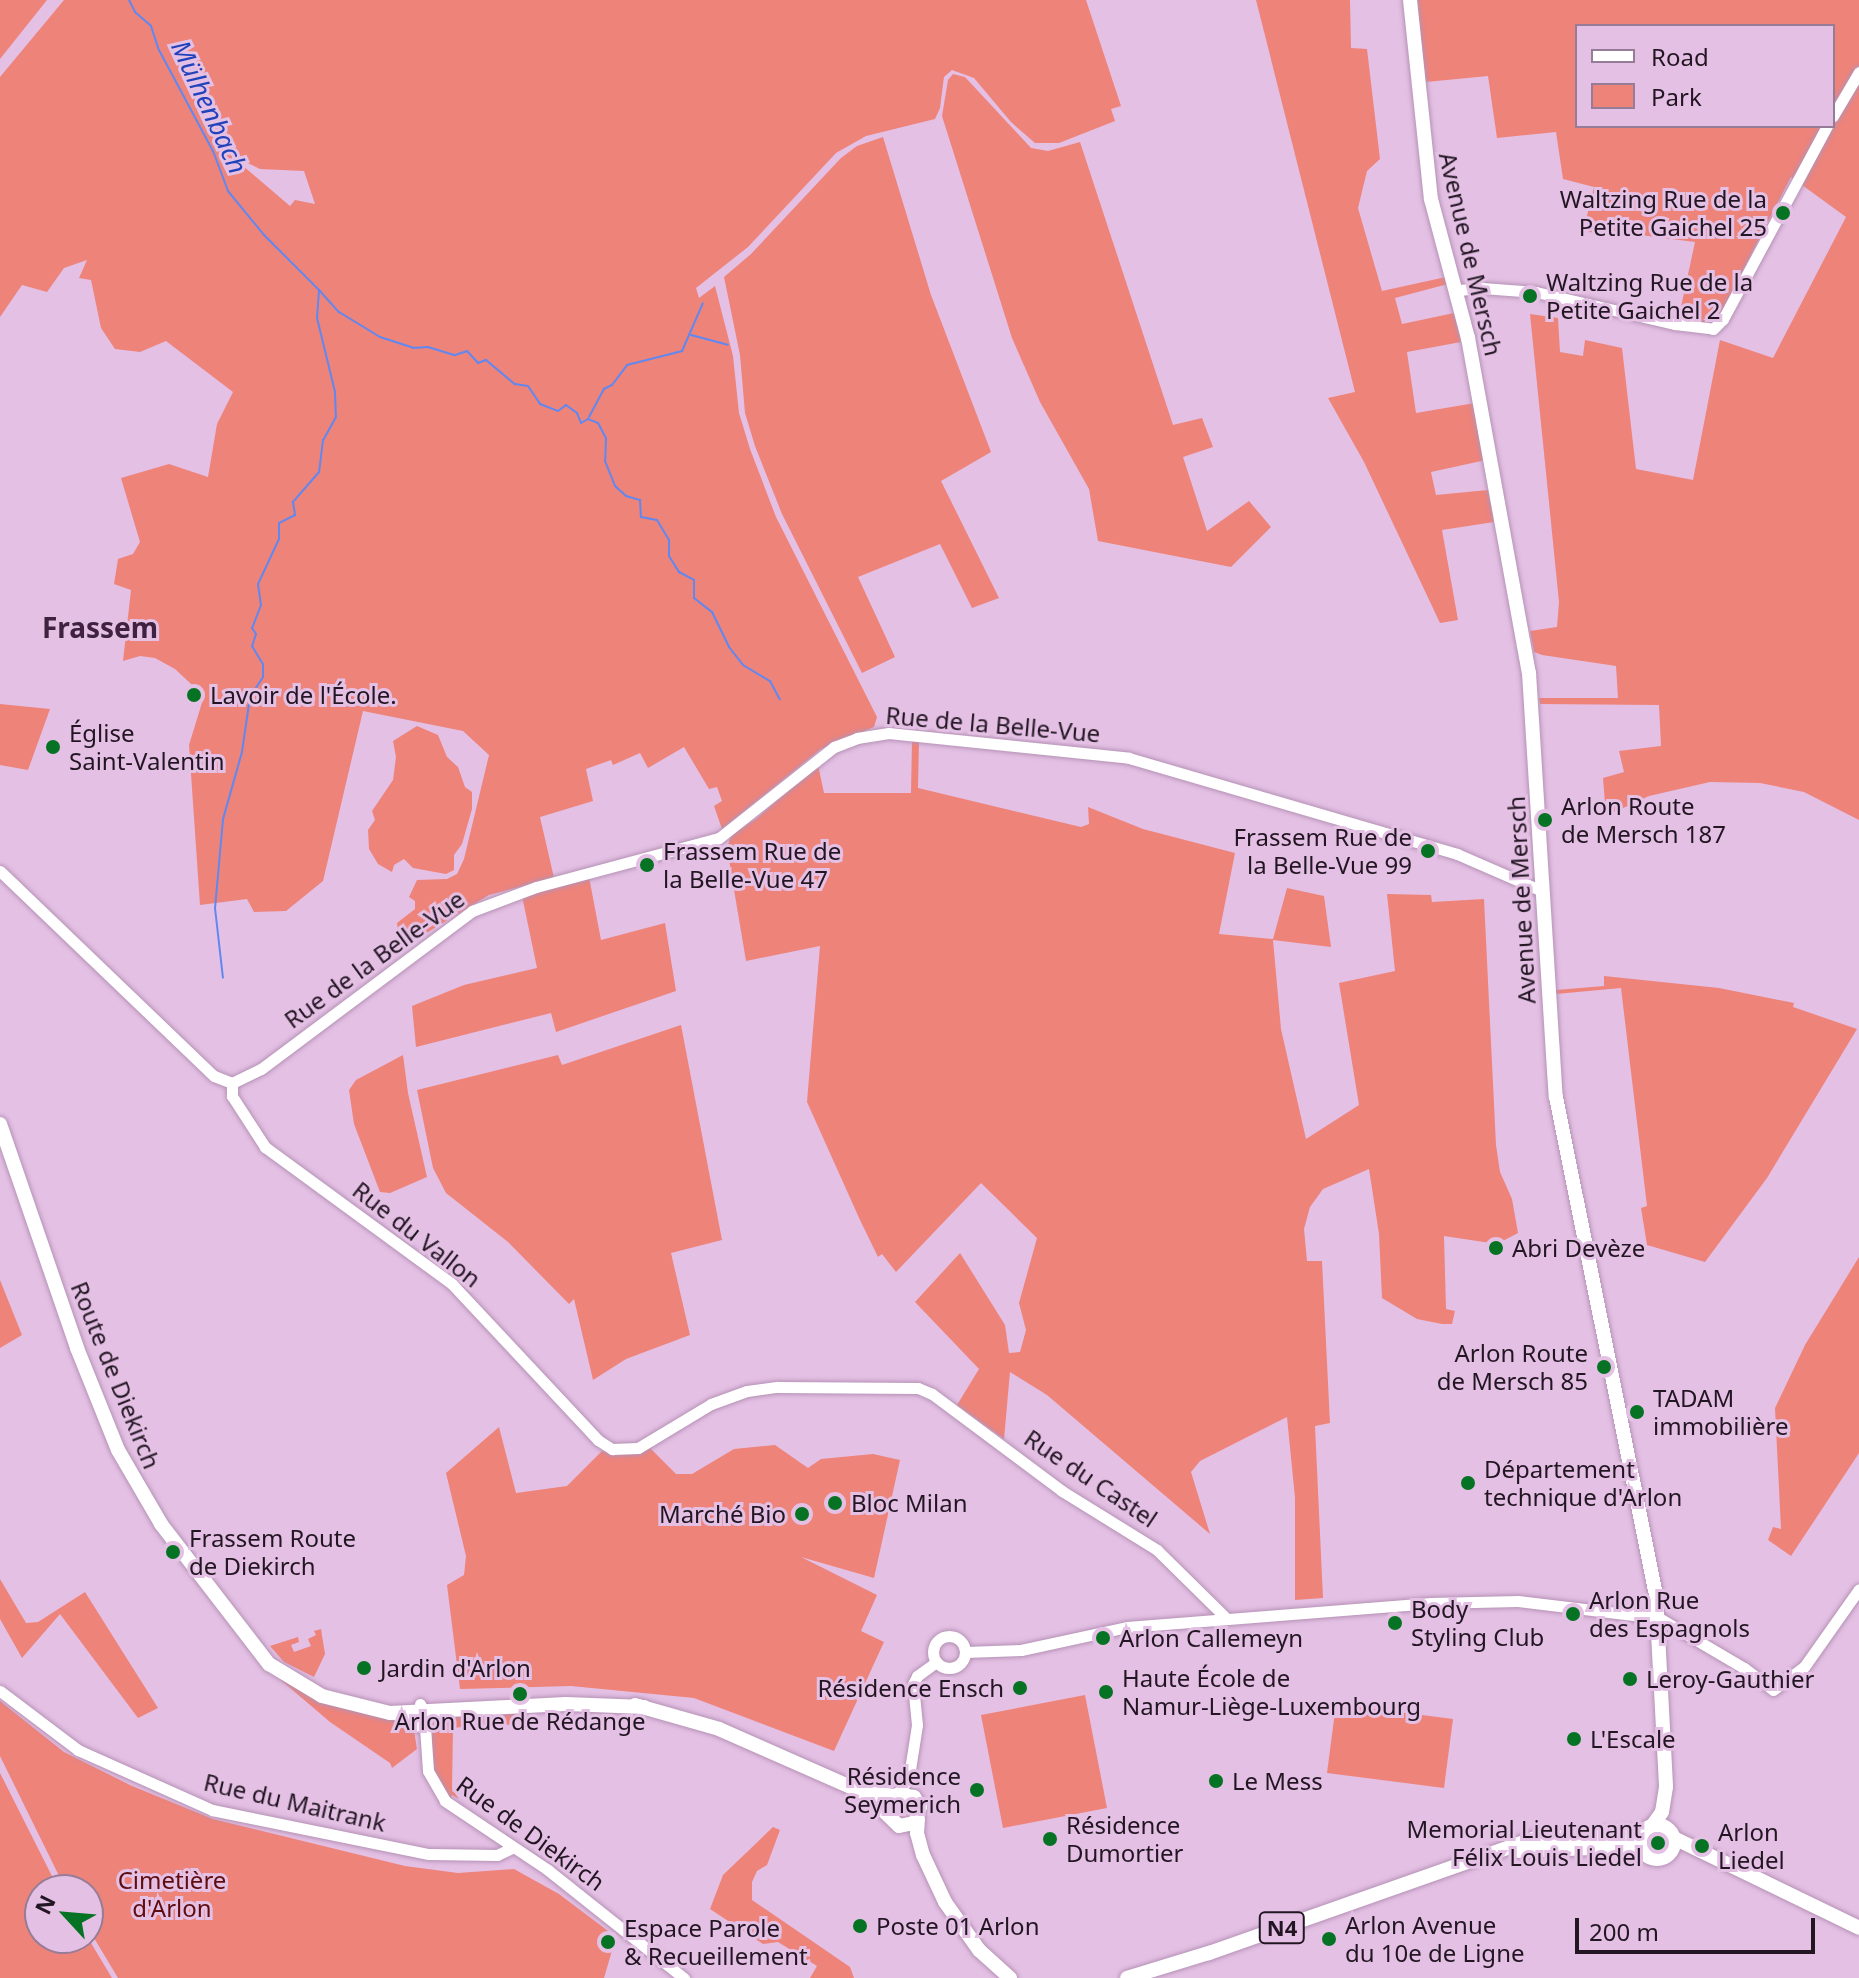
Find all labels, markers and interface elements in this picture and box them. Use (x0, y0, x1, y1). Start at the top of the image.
legend (1575, 24, 1835, 128)
water label: Mülhenbach (165, 35, 253, 179)
text: Road (1651, 40, 1709, 73)
text: Park (1651, 80, 1702, 113)
street label: Avenue de Mersch (1434, 149, 1508, 359)
place label: Waltzing Rue de la Petite Gaichel 25 (1560, 185, 1767, 241)
marker: Waltzing Rue de la Petite Gaichel 25 (1774, 204, 1792, 222)
place label: Waltzing Rue de la Petite Gaichel 2 (1546, 268, 1753, 324)
marker: Waltzing Rue de la Petite Gaichel 2 (1521, 287, 1539, 305)
district label: Frassem (42, 610, 158, 644)
place label: Lavoir de l'École. (210, 681, 397, 709)
marker: Lavoir de l'École. (185, 686, 203, 704)
street label: Rue de la Belle-Vue (885, 700, 1101, 748)
place label: Église Saint-Valentin (69, 719, 225, 775)
marker: Église Saint-Valentin (44, 738, 62, 756)
place label: Arlon Route de Mersch 187 (1561, 792, 1726, 848)
street label: Avenue de Mersch (1501, 795, 1541, 1005)
marker: Arlon Route de Mersch 187 (1536, 811, 1554, 829)
place label: Frassem Rue de la Belle-Vue 99 (1234, 823, 1412, 879)
place label: Frassem Rue de la Belle-Vue 47 (663, 837, 841, 893)
marker: Frassem Rue de la Belle-Vue 99 (1419, 842, 1437, 860)
marker: Frassem Rue de la Belle-Vue 47 (638, 856, 656, 874)
street label: Rue de la Belle-Vue (278, 884, 470, 1034)
street label: Rue du Vallon (347, 1175, 487, 1293)
place label: Abri Devèze (1512, 1234, 1645, 1262)
marker: Abri Devèze (1487, 1239, 1505, 1257)
street label: Route de Diekirch (65, 1277, 167, 1473)
place label: Arlon Route de Mersch 85 (1437, 1339, 1588, 1395)
marker: Arlon Route de Mersch 85 (1595, 1358, 1613, 1376)
place label: TADAM immobilière (1653, 1384, 1788, 1440)
marker: TADAM immobilière (1628, 1403, 1646, 1421)
street label: Rue du Castel (1019, 1423, 1163, 1533)
place label: Département technique d'Arlon (1484, 1455, 1682, 1511)
marker: Département technique d'Arlon (1459, 1474, 1477, 1492)
place label: Bloc Milan (851, 1489, 968, 1517)
marker: Bloc Milan (826, 1494, 844, 1512)
place label: Marché Bio (659, 1500, 786, 1528)
marker: Marché Bio (793, 1505, 811, 1523)
place label: Frassem Route de Diekirch (189, 1524, 356, 1580)
marker: Frassem Route de Diekirch (164, 1543, 182, 1561)
place label: Arlon Rue des Espagnols (1589, 1586, 1750, 1642)
place label: Body Styling Club (1411, 1595, 1544, 1651)
marker: Arlon Rue des Espagnols (1564, 1605, 1582, 1623)
marker: Body Styling Club (1386, 1614, 1404, 1632)
place label: Arlon Callemeyn (1119, 1624, 1303, 1652)
marker: Arlon Callemeyn (1094, 1629, 1112, 1647)
place label: Jardin d'Arlon (380, 1654, 531, 1682)
marker: Jardin d'Arlon (355, 1659, 373, 1677)
place label: Haute École de Namur-Liège-Luxembourg (1122, 1664, 1421, 1720)
place label: Leroy-Gauthier (1646, 1665, 1814, 1693)
marker: Leroy-Gauthier (1621, 1670, 1639, 1688)
place label: Résidence Ensch (817, 1674, 1004, 1702)
marker: Résidence Ensch (1011, 1679, 1029, 1697)
marker: Haute École de Namur-Liège-Luxembourg (1097, 1683, 1115, 1701)
marker: Arlon Rue de Rédange (511, 1685, 529, 1703)
place label: Arlon Rue de Rédange (395, 1707, 645, 1735)
place label: L'Escale (1590, 1725, 1676, 1753)
marker: L'Escale (1565, 1730, 1583, 1748)
place label: Résidence Seymerich (844, 1762, 961, 1818)
street label: Rue du Maitrank (201, 1767, 389, 1837)
place label: Le Mess (1232, 1767, 1323, 1795)
street label: Rue de Diekirch (451, 1770, 611, 1896)
marker: Le Mess (1207, 1772, 1225, 1790)
marker: Résidence Seymerich (968, 1781, 986, 1799)
place label: Résidence Dumortier (1066, 1811, 1184, 1867)
place label: Memorial Lieutenant Félix Louis Liedel (1407, 1815, 1642, 1871)
place label: Arlon Liedel (1718, 1818, 1785, 1874)
marker: Résidence Dumortier (1041, 1830, 1059, 1848)
marker: Memorial Lieutenant Félix Louis Liedel (1649, 1834, 1667, 1852)
marker: Arlon Liedel (1693, 1837, 1711, 1855)
park label: Cimetière d'Arlon (118, 1866, 226, 1922)
north arrow (24, 1874, 104, 1954)
text: N (27, 1890, 62, 1919)
scale bar (1579, 1902, 1819, 1952)
road number: N4 (1258, 1910, 1306, 1946)
place label: Arlon Avenue du 10e de Ligne (1345, 1911, 1524, 1967)
place label: Poste 01 Arlon (876, 1912, 1039, 1940)
place label: Espace Parole & Recueillement (624, 1914, 808, 1970)
text: 200 m (1589, 1915, 1659, 1948)
marker: Poste 01 Arlon (851, 1917, 869, 1935)
marker: Arlon Avenue du 10e de Ligne (1320, 1930, 1338, 1948)
marker: Espace Parole & Recueillement (599, 1933, 617, 1951)

